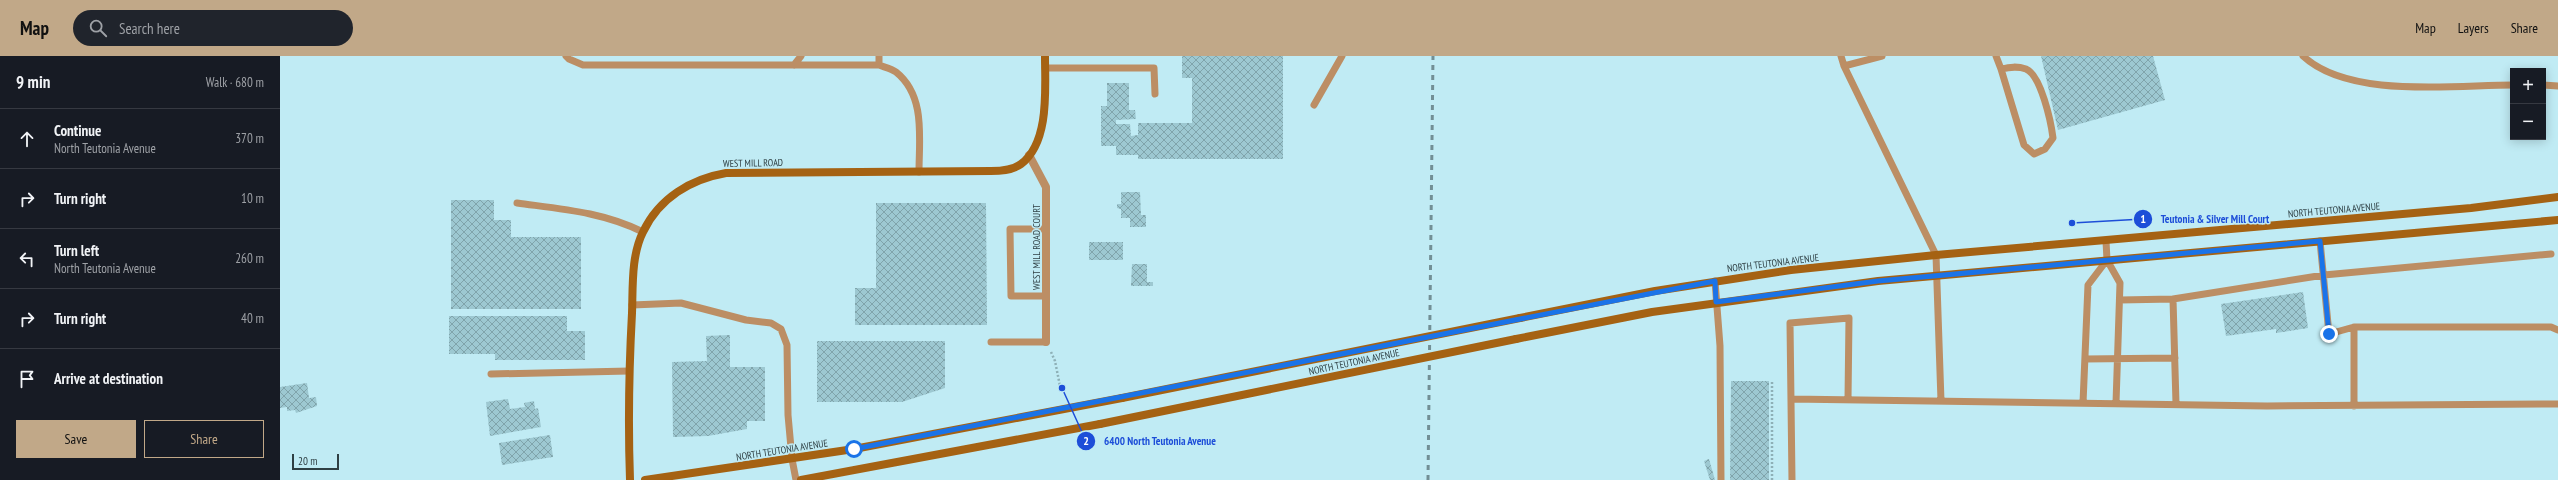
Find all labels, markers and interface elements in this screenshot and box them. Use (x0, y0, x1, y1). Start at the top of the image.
search box (73, 10, 353, 46)
text: Map (20, 16, 49, 40)
icon: search (87, 17, 109, 39)
text: Search here (119, 19, 180, 38)
text: Map (2415, 19, 2436, 37)
text: Layers (2458, 19, 2489, 37)
text: Share (2511, 19, 2538, 37)
map controls (2510, 68, 2546, 140)
button: + (2510, 68, 2546, 104)
text: 9 min (16, 71, 50, 93)
text: Walk · 680 m (206, 74, 264, 91)
button: − (2510, 104, 2546, 140)
text: Continue (54, 121, 101, 140)
icon: ahead (16, 128, 38, 150)
text: 370 m (235, 130, 264, 147)
text: North Teutonia Avenue (54, 140, 156, 157)
street label: WEST MILL ROAD (723, 156, 783, 170)
icon: right (16, 188, 38, 210)
text: Turn right (54, 189, 106, 208)
text: 10 m (241, 190, 264, 207)
street label: NORTH TEUTONIA AVENUE (2287, 199, 2381, 221)
street label: WEST MILL ROAD COURT (1030, 203, 1043, 290)
callout: Teutonia & Silver Mill Court (2133, 207, 2277, 230)
text: 1 (2140, 211, 2146, 226)
text: Teutonia & Silver Mill Court (2161, 212, 2270, 226)
text: Turn left (54, 241, 99, 260)
icon: left (16, 248, 38, 270)
text: 260 m (235, 250, 264, 267)
street label: NORTH TEUTONIA AVENUE (1726, 251, 1820, 275)
text: North Teutonia Avenue (54, 260, 156, 277)
icon: right (16, 308, 38, 330)
text: Turn right (54, 309, 106, 328)
text: 40 m (241, 310, 264, 327)
route end (2320, 325, 2338, 343)
street label: NORTH TEUTONIA AVENUE (1307, 346, 1401, 378)
icon: arrive (16, 368, 38, 390)
text: Arrive at destination (54, 369, 163, 388)
button: Save (16, 420, 136, 458)
button: Share (144, 420, 264, 458)
callout: 6400 North Teutonia Avenue (1076, 429, 1224, 452)
text: 2 (1083, 433, 1089, 448)
text: 6400 North Teutonia Avenue (1104, 434, 1216, 448)
street label: NORTH TEUTONIA AVENUE (735, 436, 829, 464)
route start (845, 440, 863, 458)
scale bar (292, 452, 339, 471)
text: 20 m (298, 454, 317, 468)

